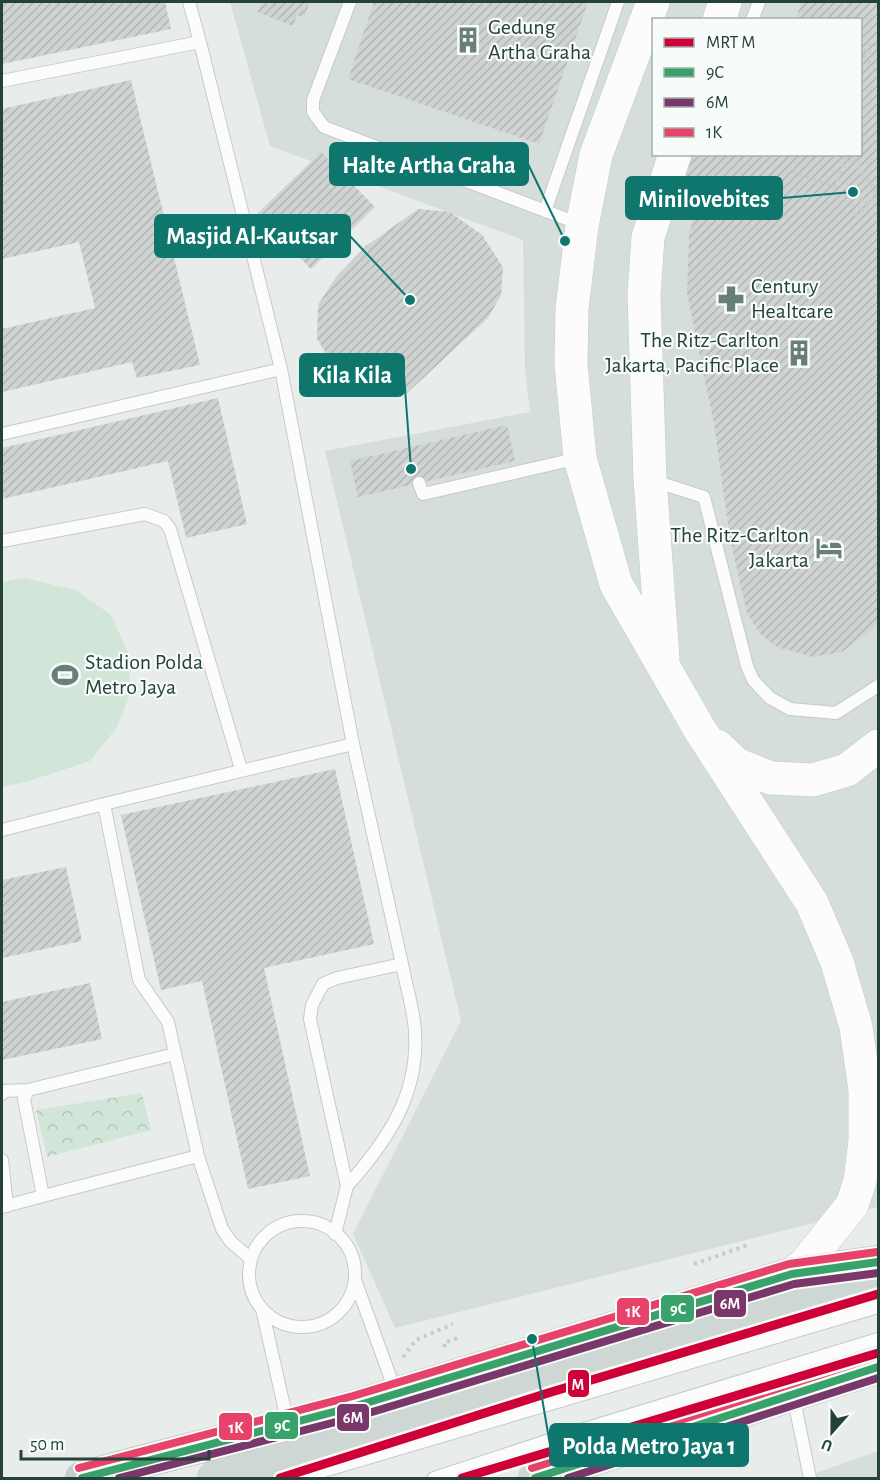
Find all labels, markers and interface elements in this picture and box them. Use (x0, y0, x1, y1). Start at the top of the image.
place label: Gedung Artha Graha (488, 16, 591, 63)
legend (652, 18, 862, 156)
building icon: Gedung Artha Graha (453, 25, 483, 55)
text: MRT M (706, 34, 756, 52)
text: 9C (706, 64, 724, 82)
text: 6M (706, 94, 729, 112)
text: 1K (706, 124, 722, 142)
callout: Halte Artha Graha (330, 143, 528, 185)
text: Halte Artha Graha (342, 154, 516, 178)
callout: Minilovebites (626, 177, 782, 219)
text: Minilovebites (638, 188, 770, 212)
callout: Masjid Al-Kautsar (155, 215, 350, 257)
text: Masjid Al-Kautsar (166, 225, 338, 249)
place label: Century Healtcare (751, 275, 833, 322)
pharmacy icon: Century Healtcare (716, 284, 746, 314)
place label: The Ritz-Carlton Jakarta, Pacific Place (605, 329, 779, 376)
building icon: The Ritz-Carlton Jakarta, Pacific Place (784, 338, 814, 368)
callout: Kila Kila (300, 354, 404, 396)
text: Kila Kila (312, 364, 392, 388)
place label: The Ritz-Carlton Jakarta (670, 524, 809, 571)
hotel icon: The Ritz-Carlton Jakarta (814, 533, 844, 563)
place label: Stadion Polda Metro Jaya (85, 651, 203, 698)
sports icon: Stadion Polda Metro Jaya (50, 660, 80, 690)
line badge: 6M (713, 1289, 747, 1318)
line badge: 9C (660, 1294, 695, 1323)
text: 6M (720, 1296, 740, 1312)
line badge: 1K (616, 1297, 650, 1326)
text: 9C (670, 1301, 687, 1317)
text: 1K (625, 1304, 641, 1320)
line badge: M (567, 1369, 590, 1398)
text: M (572, 1377, 584, 1393)
north arrow (802, 1402, 862, 1462)
line badge: 6M (336, 1403, 370, 1432)
text: 6M (343, 1410, 363, 1426)
line badge: 9C (264, 1411, 299, 1440)
line badge: 1K (218, 1412, 253, 1441)
text: 9C (274, 1418, 291, 1434)
text: 1K (228, 1420, 244, 1436)
scale bar (21, 1423, 208, 1461)
callout: Polda Metro Jaya 1 (550, 1424, 748, 1466)
text: Polda Metro Jaya 1 (562, 1435, 736, 1459)
text: 50 m (30, 1436, 64, 1454)
text: U (819, 1436, 835, 1454)

